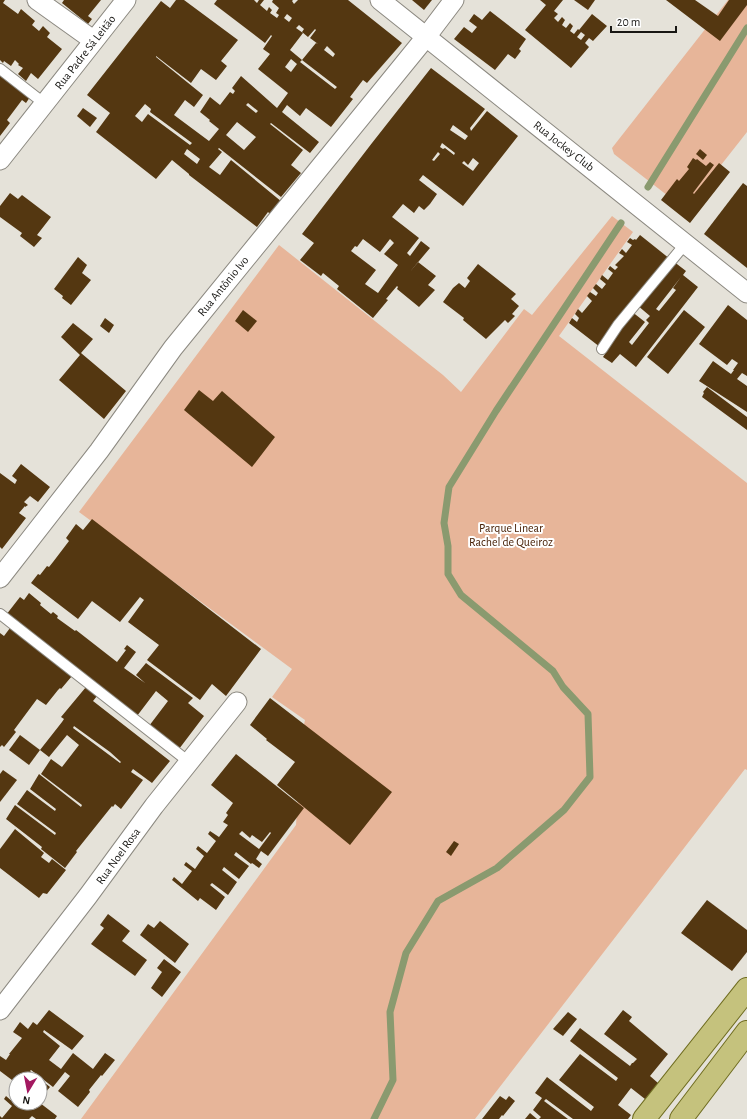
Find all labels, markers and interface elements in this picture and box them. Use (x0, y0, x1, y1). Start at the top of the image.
scale bar (611, 8, 676, 34)
street label: Rua Padre Sá Leitão (52, 13, 118, 91)
text: 20 m (617, 16, 640, 28)
street label: Rua Jockey Club (531, 119, 597, 174)
street label: Rua Antônio Ivo (195, 254, 251, 318)
park label: Parque Linear Rachel de Queiroz (469, 522, 553, 549)
street label: Rua Noel Rosa (94, 825, 143, 886)
north arrow (8, 1071, 48, 1111)
text: N (22, 1094, 31, 1106)

